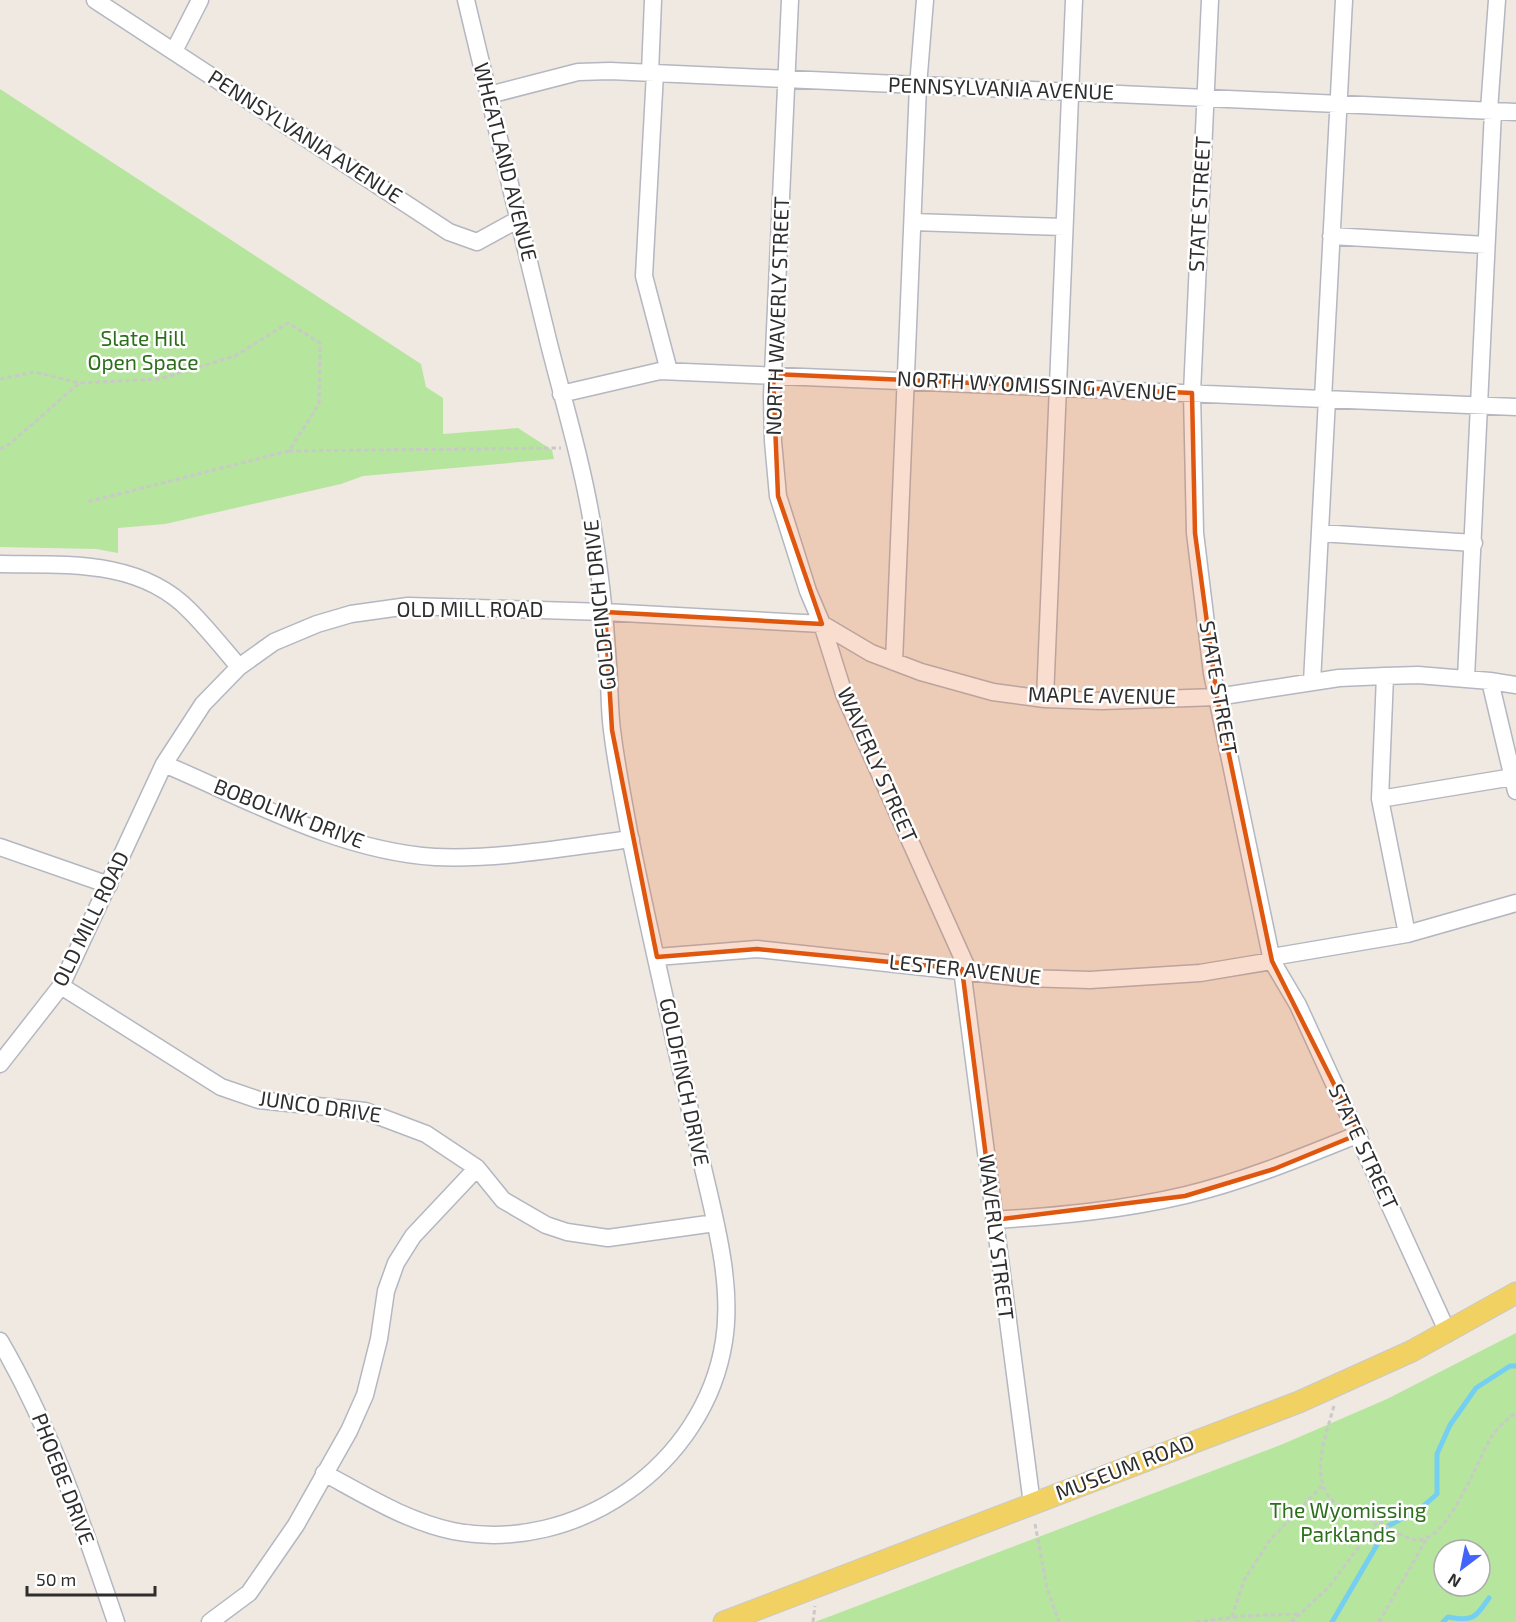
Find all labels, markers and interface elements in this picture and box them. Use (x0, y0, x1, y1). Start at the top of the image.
street label: WHEATLAND AVENUE (470, 60, 543, 264)
street label: PENNSYLVANIA AVENUE (204, 64, 407, 208)
street label: PENNSYLVANIA AVENUE (888, 71, 1114, 104)
street label: STATE STREET (1182, 135, 1215, 272)
street label: NORTH WAVERLY STREET (760, 196, 793, 436)
park label: Slate Hill Open Space (87, 325, 199, 374)
street label: NORTH WYOMISSING AVENUE (896, 365, 1178, 404)
street label: GOLDFINCH DRIVE (577, 519, 620, 692)
street label: OLD MILL ROAD (396, 596, 544, 621)
street label: STATE STREET (1195, 619, 1244, 757)
street label: MAPLE AVENUE (1028, 681, 1176, 708)
street label: WAVERLY STREET (833, 683, 924, 846)
street label: BOBOLINK DRIVE (211, 772, 368, 853)
street label: OLD MILL ROAD (46, 847, 133, 990)
street label: LESTER AVENUE (888, 948, 1042, 989)
street label: GOLDFINCH DRIVE (655, 995, 715, 1168)
street label: STATE STREET (1324, 1080, 1404, 1213)
street label: JUNCO DRIVE (257, 1085, 383, 1126)
street label: WAVERLY STREET (975, 1152, 1020, 1321)
street label: PHOEBE DRIVE (28, 1409, 101, 1548)
street label: MUSEUM ROAD (1051, 1429, 1198, 1505)
park label: The Wyomissing Parklands (1270, 1497, 1427, 1546)
north arrow (1432, 1538, 1492, 1598)
scale bar (27, 1559, 154, 1597)
text: 50 m (36, 1568, 76, 1590)
text: N (1444, 1570, 1464, 1592)

